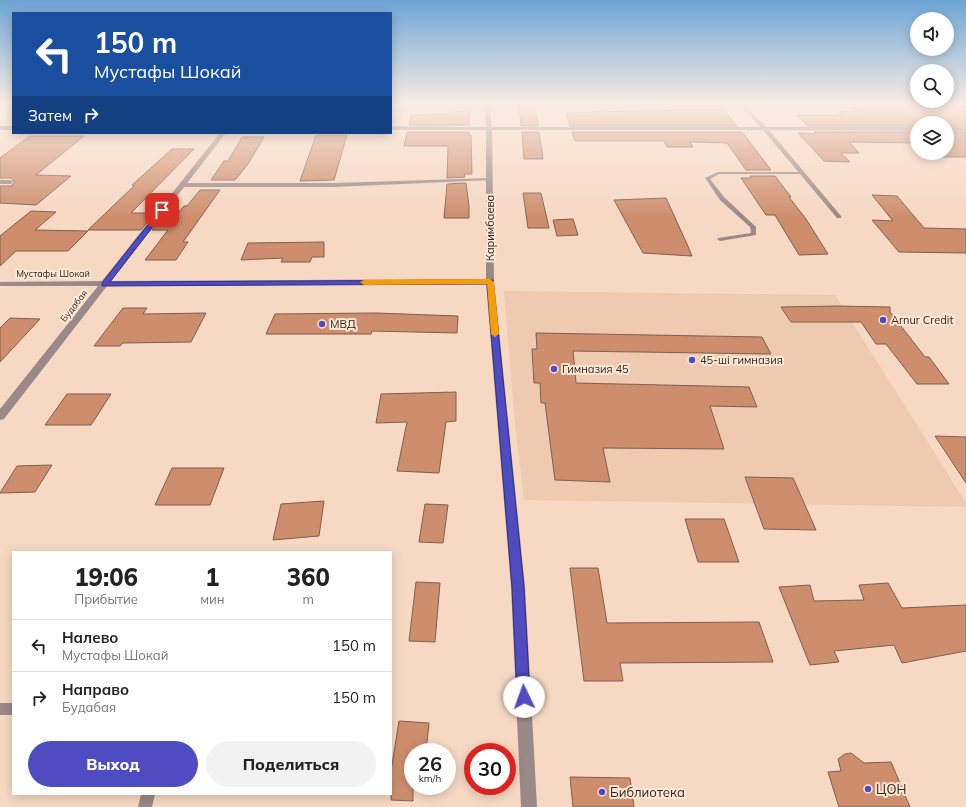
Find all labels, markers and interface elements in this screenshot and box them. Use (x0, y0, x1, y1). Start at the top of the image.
map controls (910, 12, 954, 160)
button: sound (910, 12, 954, 56)
text: 150 m (94, 25, 177, 60)
icon: left (28, 28, 80, 80)
text: Мустафы Шокай (94, 60, 241, 83)
button: search (910, 64, 954, 108)
icon: right (80, 104, 102, 126)
text: Затем (28, 106, 72, 125)
button: layers (910, 116, 954, 160)
pin (145, 193, 179, 227)
street label: Каримбаева (483, 195, 497, 261)
icon: arrive (151, 199, 173, 221)
street label: Мустафы Шокай (16, 268, 90, 280)
street label: Будабая (58, 287, 90, 324)
place label: Arnur Credit (891, 313, 953, 327)
marker: Arnur Credit (878, 315, 888, 325)
place label: МВД (330, 317, 356, 331)
marker: МВД (317, 319, 327, 329)
place label: 45-ші гимназия (700, 353, 783, 367)
marker: 45-ші гимназия (687, 355, 697, 365)
place label: Гимназия 45 (562, 362, 629, 376)
marker: Гимназия 45 (549, 364, 559, 374)
text: 19:06 (74, 562, 138, 592)
text: 1 (205, 562, 220, 592)
text: 360 (287, 562, 330, 592)
text: Прибытие (74, 591, 138, 607)
text: мин (200, 591, 224, 607)
text: m (303, 591, 314, 607)
text: Налево (62, 628, 118, 647)
icon: left (28, 635, 50, 657)
text: 150 m (332, 636, 376, 655)
text: Мустафы Шокай (62, 647, 168, 663)
position arrow (503, 676, 545, 718)
text: Направо (62, 680, 129, 699)
icon: right (28, 687, 50, 709)
text: 150 m (332, 688, 376, 707)
text: Будабая (62, 699, 116, 715)
button: Выход (28, 741, 198, 787)
button: Поделиться (206, 741, 376, 787)
speed limit sign: 30 (464, 743, 516, 795)
text: 26 (418, 751, 442, 776)
text: km/h (419, 772, 441, 785)
place label: ЦОН (876, 781, 906, 797)
place label: Библиотека (610, 784, 685, 800)
marker: ЦОН (863, 784, 873, 794)
marker: Библиотека (597, 787, 607, 797)

